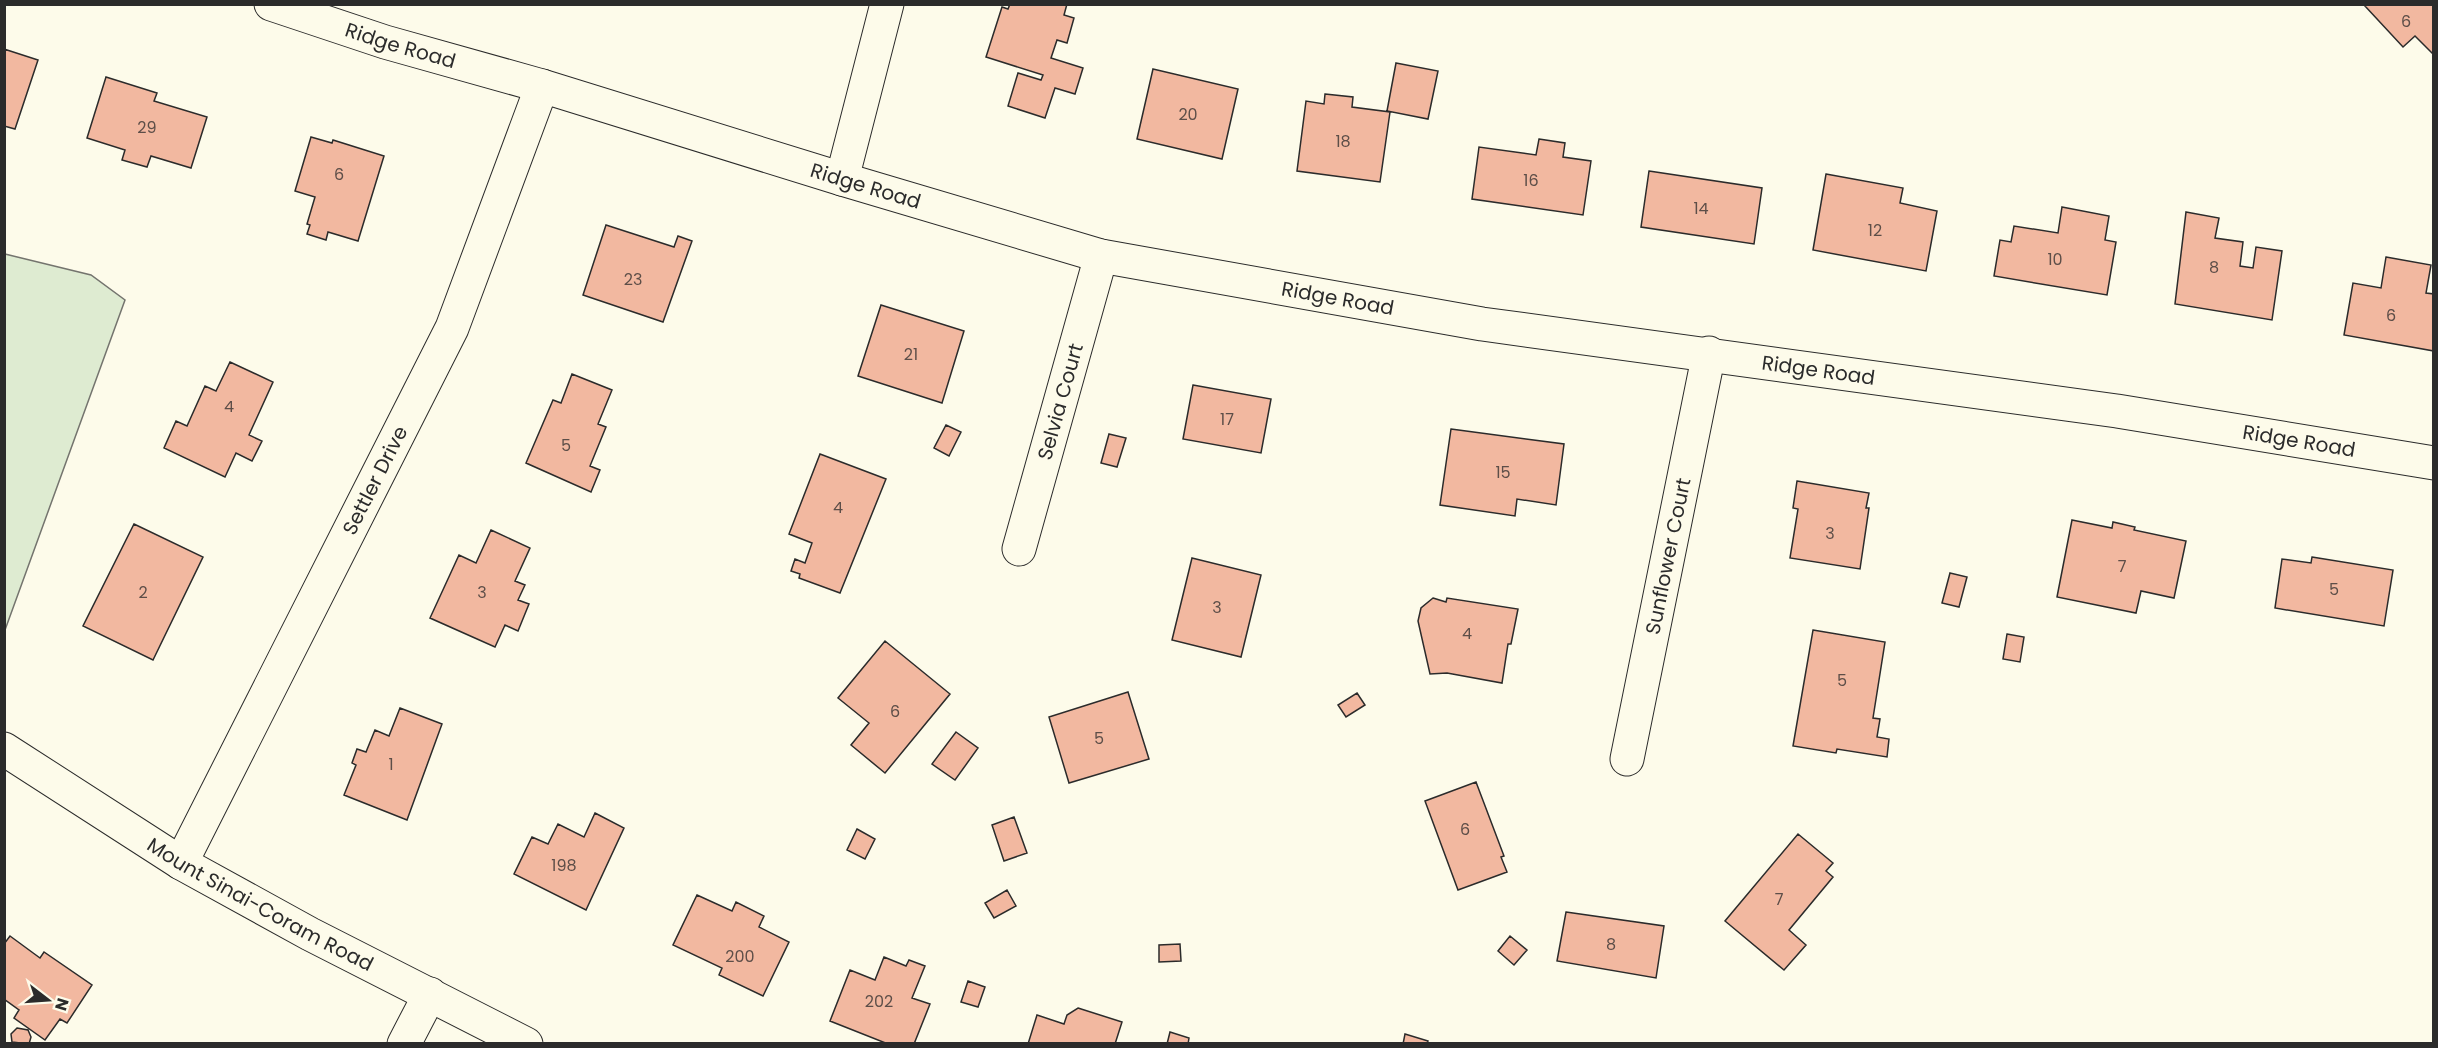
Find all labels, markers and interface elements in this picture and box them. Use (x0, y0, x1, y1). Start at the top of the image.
house number: 6 (2401, 10, 2411, 33)
street label: Ridge Road (342, 16, 459, 75)
house number: 20 (1178, 103, 1198, 126)
house number: 29 (137, 116, 157, 139)
house number: 18 (1335, 130, 1351, 153)
street label: Ridge Road (807, 156, 924, 216)
house number: 6 (334, 163, 344, 186)
house number: 16 (1523, 169, 1539, 192)
house number: 14 (1693, 197, 1709, 220)
house number: 12 (1868, 219, 1882, 242)
house number: 10 (2047, 248, 2063, 271)
house number: 8 (2209, 256, 2219, 279)
house number: 23 (624, 268, 642, 291)
street label: Ridge Road (1279, 274, 1396, 322)
house number: 6 (2386, 304, 2396, 327)
street label: Selvia Court (1031, 340, 1090, 463)
house number: 21 (904, 343, 918, 366)
street label: Ridge Road (1760, 348, 1877, 392)
house number: 4 (224, 395, 234, 418)
house number: 17 (1220, 408, 1234, 431)
street label: Ridge Road (2241, 418, 2358, 464)
street label: Settler Drive (335, 421, 414, 540)
house number: 5 (561, 434, 571, 457)
house number: 15 (1495, 461, 1511, 484)
street label: Sunflower Court (1639, 475, 1697, 637)
house number: 4 (833, 496, 843, 519)
house number: 3 (1825, 522, 1835, 545)
house number: 7 (2118, 555, 2127, 578)
house number: 5 (2329, 578, 2339, 601)
house number: 2 (138, 581, 148, 604)
house number: 3 (477, 581, 487, 604)
house number: 3 (1212, 596, 1222, 619)
house number: 4 (1462, 622, 1472, 645)
house number: 5 (1837, 669, 1847, 692)
house number: 6 (890, 700, 900, 723)
house number: 5 (1094, 727, 1104, 750)
house number: 1 (388, 753, 394, 776)
house number: 6 (1460, 818, 1470, 841)
street label: Mount Sinai-Coram Road (142, 831, 378, 978)
house number: 198 (551, 854, 577, 877)
house number: 7 (1775, 888, 1784, 911)
house number: 8 (1606, 933, 1616, 956)
house number: 200 (725, 945, 755, 968)
north arrow (18, 970, 78, 1030)
house number: 202 (865, 990, 893, 1013)
text: N (49, 995, 75, 1013)

